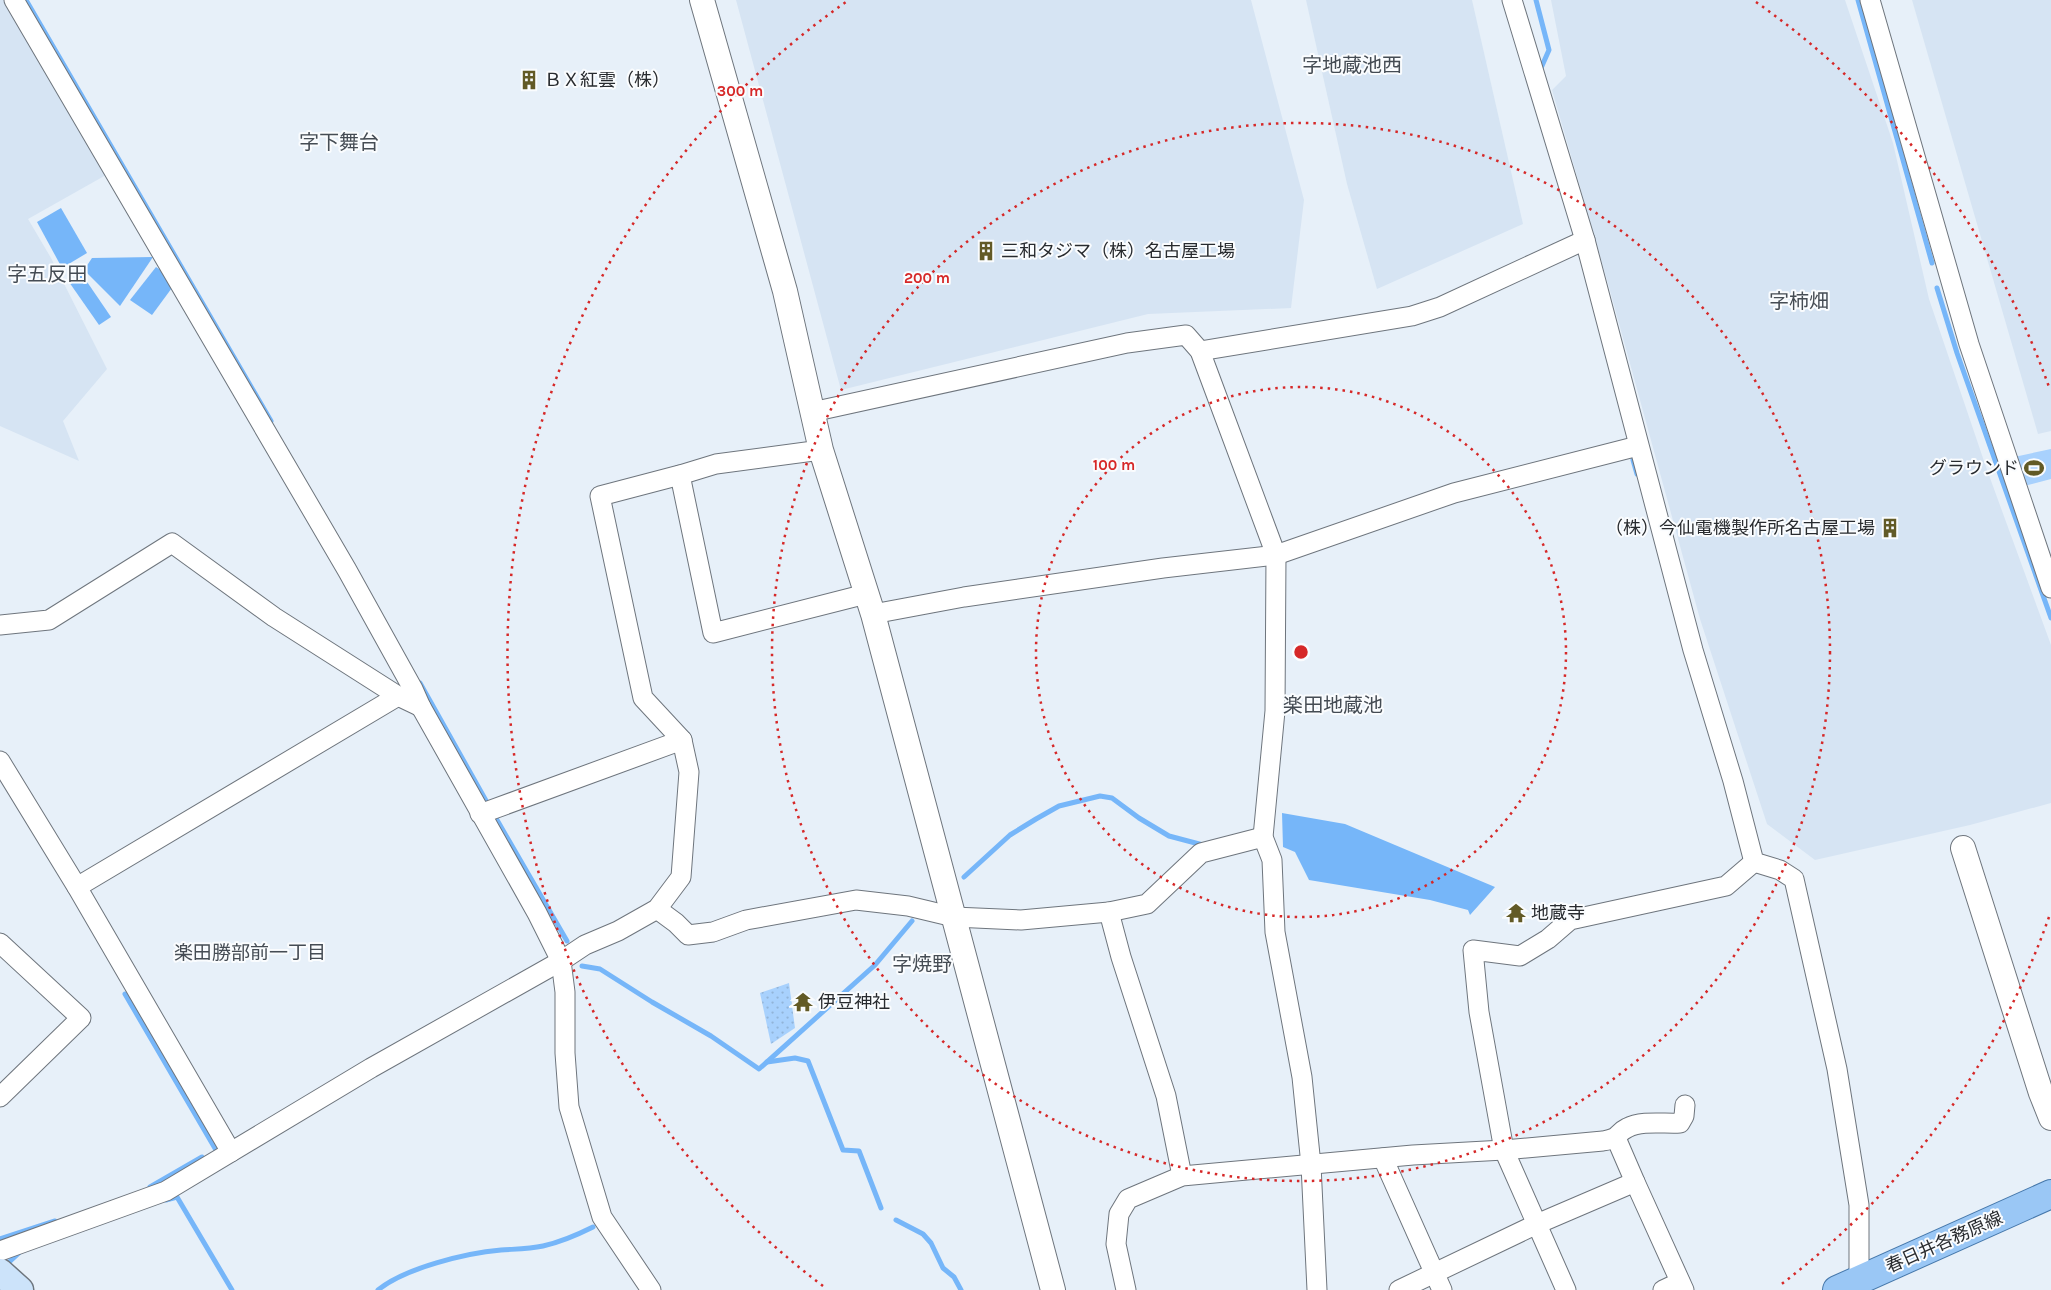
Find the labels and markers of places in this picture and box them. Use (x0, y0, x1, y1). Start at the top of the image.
building icon: ＢＸ紅雲（株） (518, 69, 540, 91)
place label: ＢＸ紅雲（株） (544, 69, 670, 91)
building icon: 三和タジマ（株）名古屋工場 (975, 240, 997, 262)
place label: 三和タジマ（株）名古屋工場 (1001, 240, 1235, 262)
place label: グラウンド (1929, 457, 2019, 479)
sports icon: グラウンド (2023, 457, 2045, 479)
place label: （株）今仙電機製作所名古屋工場 (1605, 517, 1875, 539)
building icon: （株）今仙電機製作所名古屋工場 (1879, 517, 1901, 539)
centre of rings (1292, 643, 1310, 661)
temple icon: 地蔵寺 (1505, 902, 1527, 924)
place label: 地蔵寺 (1531, 902, 1585, 924)
temple icon: 伊豆神社 (792, 991, 814, 1013)
place label: 伊豆神社 (818, 991, 890, 1013)

